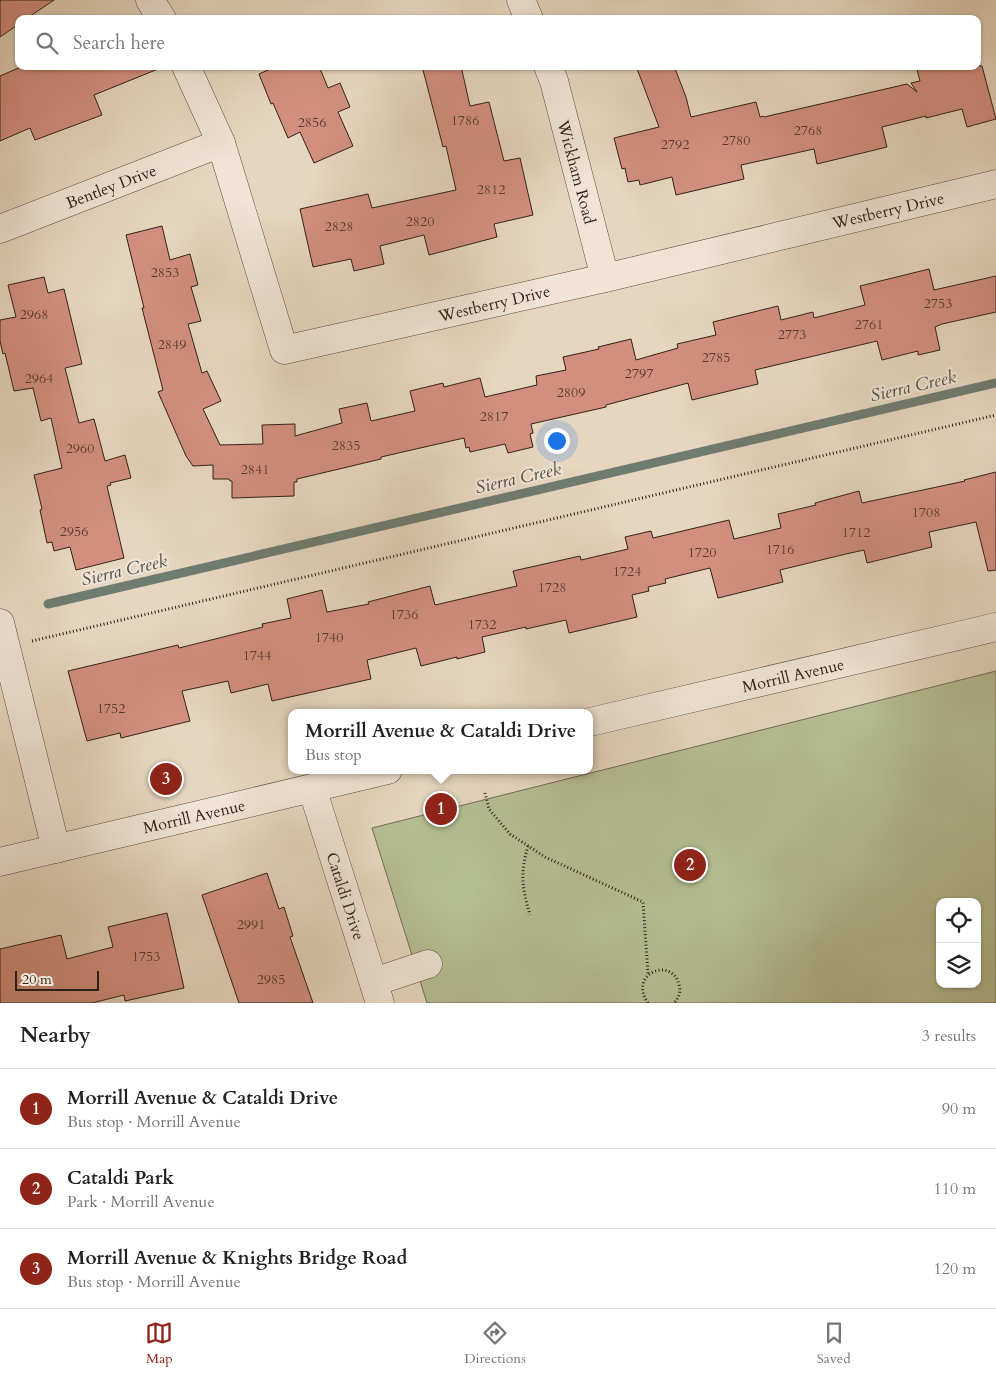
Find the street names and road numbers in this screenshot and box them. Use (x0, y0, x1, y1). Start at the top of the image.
street label: Wickham Road (551, 117, 601, 227)
street label: Bentley Drive (63, 160, 160, 214)
street label: Westberry Drive (829, 187, 946, 235)
street label: Westberry Drive (435, 280, 552, 328)
street label: Morrill Avenue (740, 654, 846, 698)
street label: Morrill Avenue (141, 795, 247, 839)
street label: Cataldi Drive (320, 850, 370, 943)

